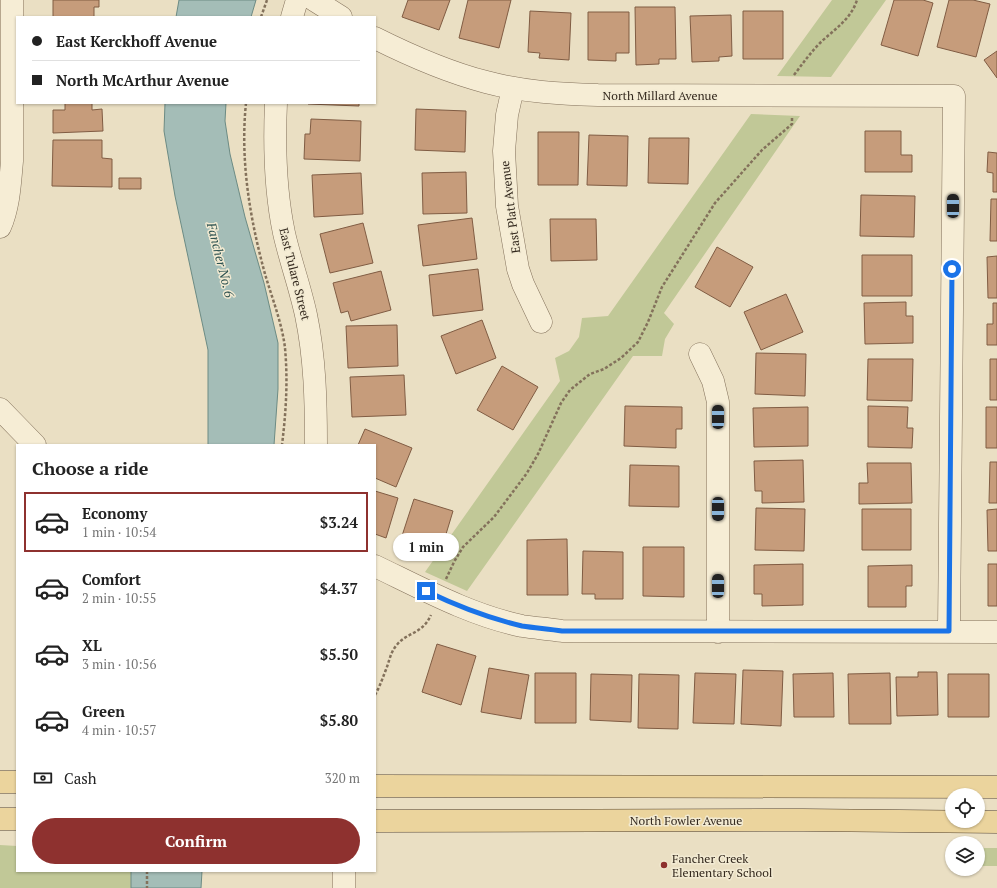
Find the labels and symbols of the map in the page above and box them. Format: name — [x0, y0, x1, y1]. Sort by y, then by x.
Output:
street label: North Millard Avenue — [603, 88, 718, 103]
street label: East Platt Avenue — [497, 160, 523, 254]
car — [947, 194, 959, 218]
water label: Fancher No. 6 — [203, 220, 239, 300]
street label: East Tulare Street — [276, 226, 314, 322]
route start — [943, 260, 961, 278]
car — [712, 405, 724, 429]
car — [712, 497, 724, 521]
callout: 1 min — [393, 533, 459, 561]
car — [712, 574, 724, 598]
route end — [417, 582, 435, 600]
street label: North Fowler Avenue — [630, 813, 742, 828]
place label: Fancher Creek Elementary School — [672, 851, 773, 880]
marker: Fancher Creek Elementary School — [659, 860, 669, 870]

